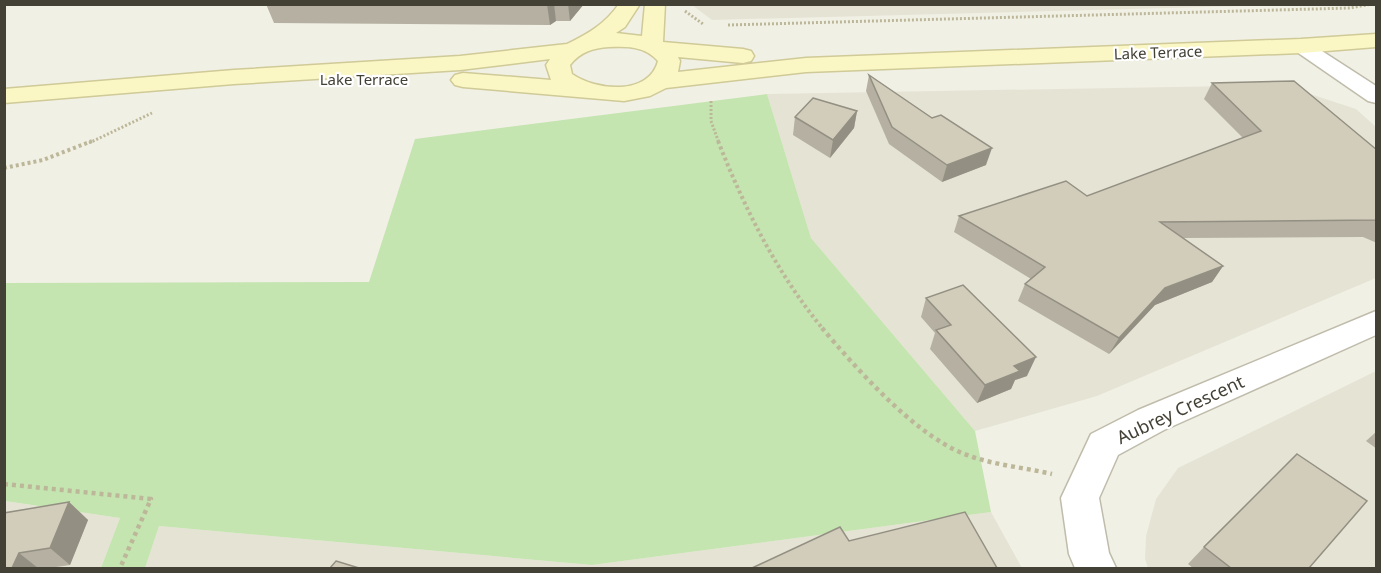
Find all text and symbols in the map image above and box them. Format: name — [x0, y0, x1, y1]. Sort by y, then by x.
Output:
street label: Lake Terrace — [1113, 40, 1203, 64]
street label: Lake Terrace — [320, 69, 408, 89]
street label: Aubrey Crescent — [1112, 369, 1248, 449]

